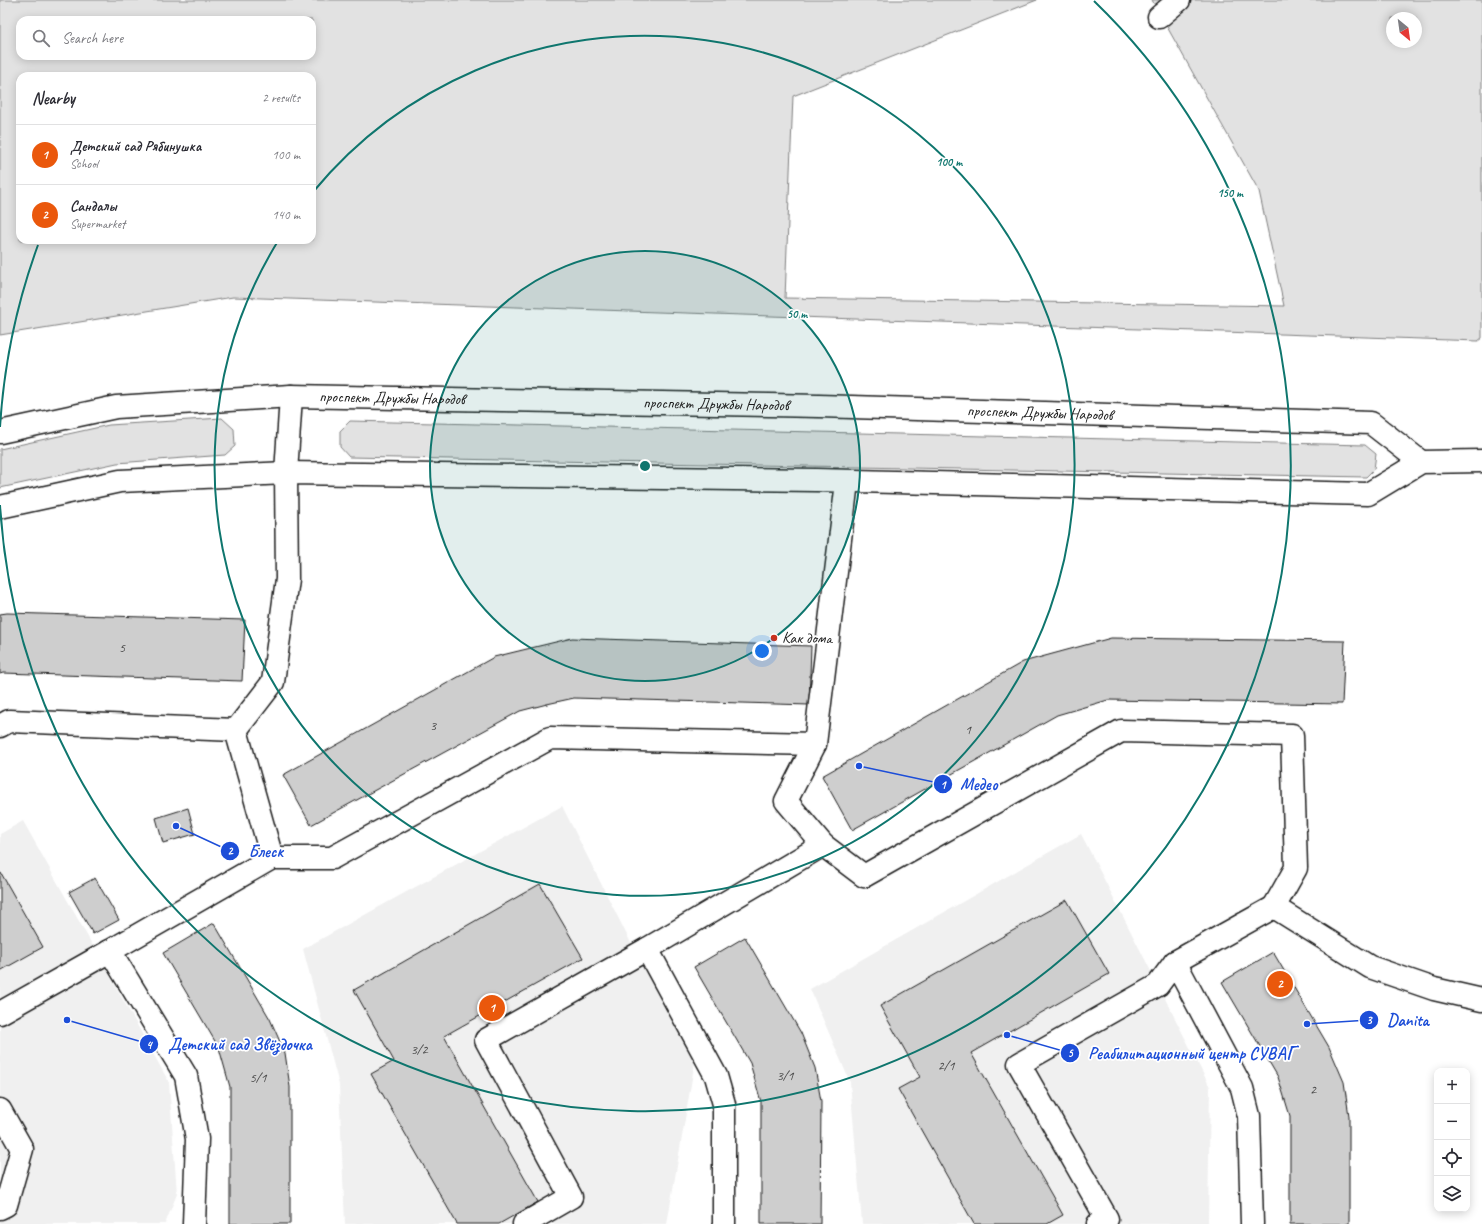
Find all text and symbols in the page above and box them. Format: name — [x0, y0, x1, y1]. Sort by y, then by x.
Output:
north arrow — [1386, 12, 1422, 48]
search box — [16, 16, 316, 60]
icon: search — [30, 27, 52, 49]
text: Search here — [62, 29, 123, 48]
text: Nearby — [32, 88, 75, 109]
text: 2 results — [262, 90, 300, 106]
text: Детский сад Рябинушка — [70, 137, 201, 156]
text: 1 — [42, 147, 48, 163]
text: 100 m — [272, 147, 300, 163]
text: 100 m — [936, 154, 963, 170]
text: School — [70, 156, 98, 172]
text: 150 m — [1217, 185, 1244, 201]
text: Сандалы — [70, 197, 117, 216]
text: 2 — [42, 207, 48, 223]
text: 140 m — [272, 207, 300, 223]
text: Supermarket — [70, 216, 125, 232]
text: 50 m — [787, 306, 808, 322]
street label: проспект Дружбы Народов — [319, 387, 468, 409]
street label: проспект Дружбы Народов — [643, 393, 792, 415]
street label: проспект Дружбы Народов — [967, 401, 1116, 425]
centre of rings — [638, 459, 652, 473]
place label: Как дома — [782, 628, 833, 648]
marker: Как дома — [769, 633, 779, 643]
house number: 5 — [119, 639, 126, 656]
your location — [752, 641, 772, 661]
house number: 3 — [430, 717, 438, 734]
house number: 1 — [965, 721, 972, 738]
callout: Медео — [933, 770, 1006, 799]
text: Медео — [960, 774, 999, 795]
text: 1 — [940, 777, 947, 793]
callout: Блеск — [220, 836, 291, 865]
text: Блеск — [249, 841, 284, 862]
text: 2 — [227, 843, 234, 859]
pin: 2 — [1267, 969, 1293, 999]
pin: 1 — [479, 993, 505, 1023]
callout: Danita — [1359, 1006, 1437, 1035]
text: Danita — [1387, 1010, 1431, 1031]
text: 3 — [1366, 1012, 1373, 1028]
callout: Детский сад Звёздочка — [139, 1030, 320, 1059]
text: Детский сад Звёздочка — [168, 1034, 314, 1056]
text: 4 — [146, 1037, 153, 1053]
callout: Реабилитационный центр СУВАГ — [1060, 1038, 1303, 1067]
house number: 3/2 — [410, 1041, 429, 1058]
text: Реабилитационный центр СУВАГ — [1088, 1043, 1300, 1064]
text: 5 — [1067, 1045, 1074, 1061]
house number: 2/1 — [937, 1057, 955, 1074]
house number: 3/1 — [776, 1067, 794, 1084]
map controls — [1434, 1068, 1470, 1212]
button: + — [1434, 1068, 1470, 1104]
house number: 5/1 — [249, 1069, 267, 1086]
house number: 2 — [1310, 1081, 1318, 1098]
button: − — [1434, 1104, 1470, 1140]
button: locate — [1434, 1140, 1470, 1176]
button: layers — [1434, 1176, 1470, 1212]

